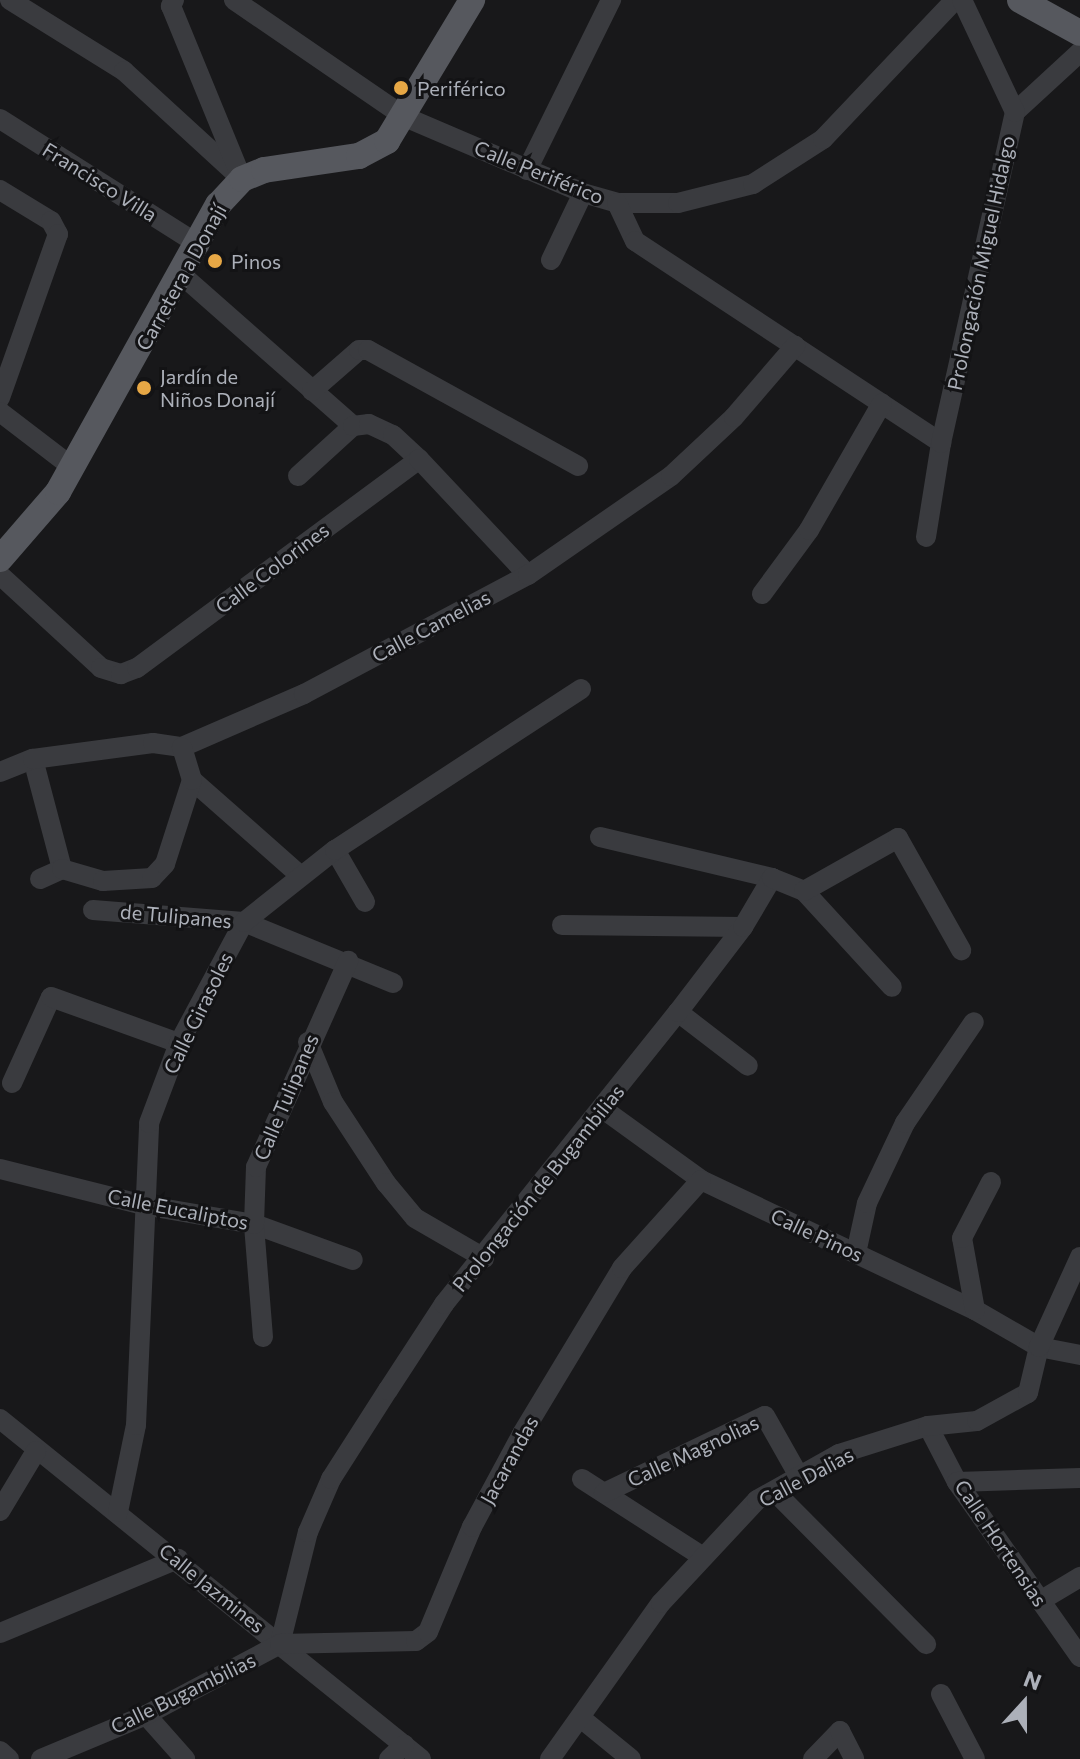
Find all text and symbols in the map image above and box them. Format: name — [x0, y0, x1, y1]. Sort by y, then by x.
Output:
place label: Periférico — [417, 76, 506, 100]
marker: Periférico — [392, 79, 410, 97]
street label: Prolongación Miguel Hidalgo — [942, 134, 1020, 392]
street label: Calle Periférico — [471, 135, 607, 209]
street label: Francisco Villa — [38, 137, 162, 227]
street label: Carretera a Donají — [131, 199, 231, 355]
place label: Pinos — [231, 249, 281, 273]
marker: Pinos — [206, 252, 224, 270]
place label: Jardín de Niños Donají — [160, 364, 275, 411]
marker: Jardín de Niños Donají — [135, 379, 153, 397]
street label: Calle Colorines — [211, 518, 333, 618]
street label: Calle Camelias — [368, 585, 494, 667]
street label: de Tulipanes — [119, 899, 233, 933]
street label: Calle Girasoles — [158, 948, 238, 1078]
street label: Calle Tulipanes — [249, 1030, 323, 1164]
street label: Prolongación de Bugambilias — [447, 1080, 629, 1296]
street label: Calle Eucaliptos — [106, 1184, 250, 1234]
street label: Calle Pinos — [767, 1203, 867, 1267]
street label: Calle Magnolias — [624, 1410, 762, 1492]
street label: Jacarandas — [475, 1412, 543, 1508]
street label: Calle Dalias — [755, 1442, 857, 1512]
street label: Calle Hortensias — [950, 1475, 1052, 1611]
street label: Calle Jazmines — [154, 1538, 270, 1638]
street label: Calle Bugambilias — [107, 1648, 259, 1738]
north arrow — [984, 1663, 1064, 1743]
text: N — [1020, 1665, 1045, 1696]

